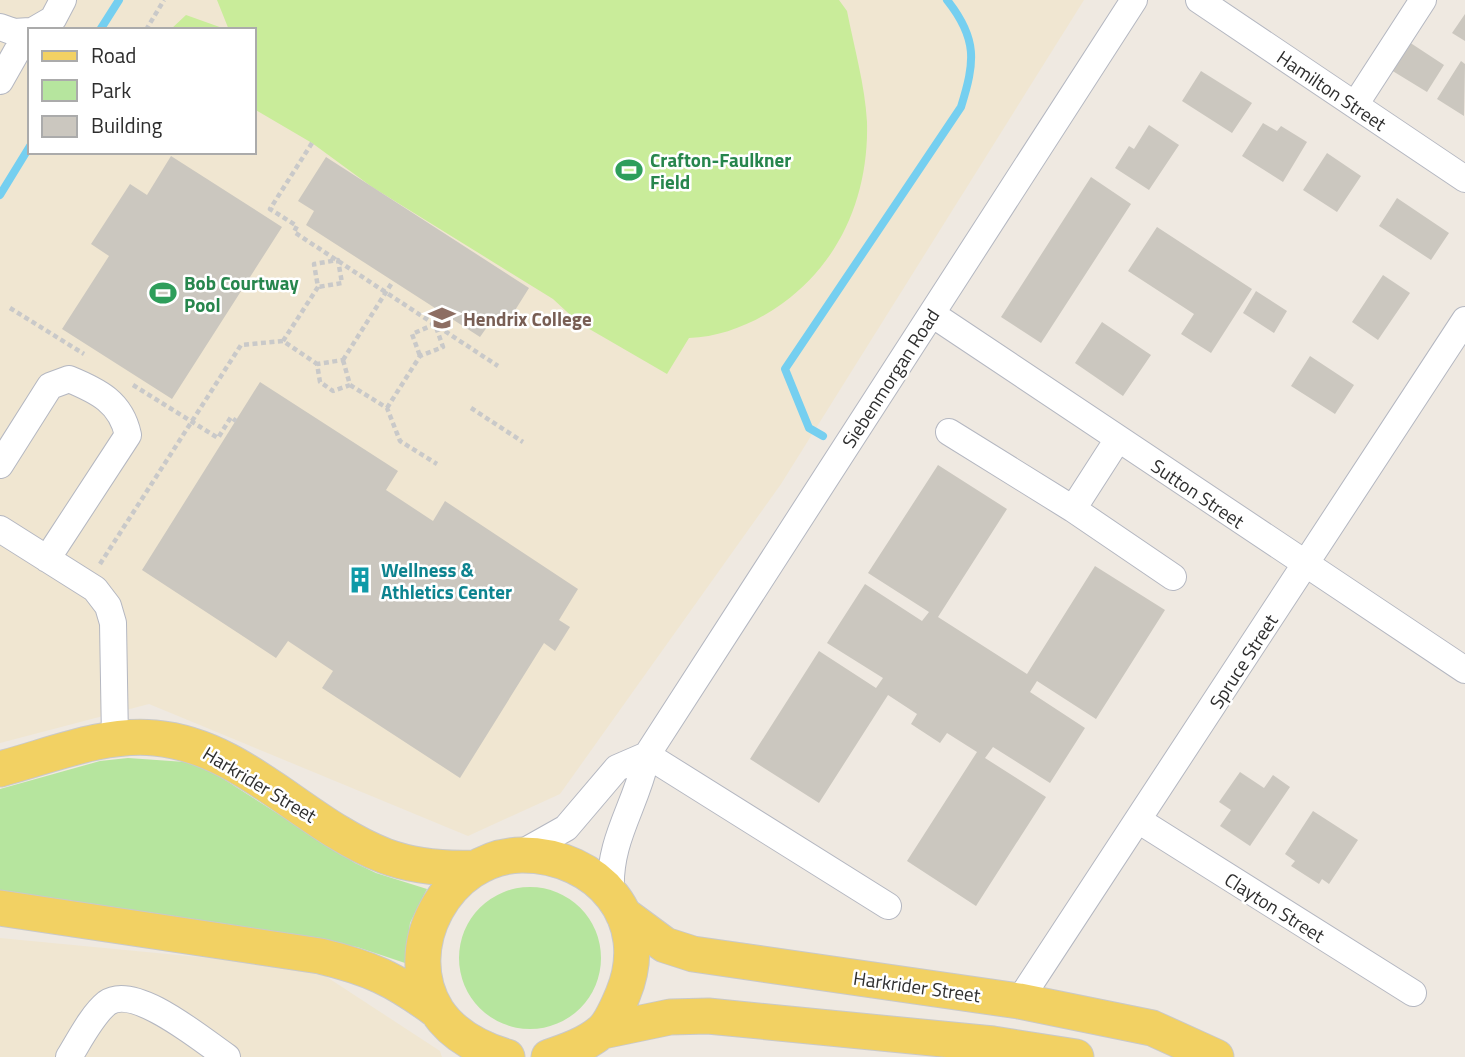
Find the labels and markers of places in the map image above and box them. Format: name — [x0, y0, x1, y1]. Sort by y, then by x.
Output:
place label: Crafton-Faulkner Field — [650, 145, 791, 196]
sports icon: Crafton-Faulkner Field — [614, 155, 644, 185]
place label: Bob Courtway Pool — [184, 268, 299, 319]
sports icon: Bob Courtway Pool — [148, 278, 178, 308]
school or university icon: Hendrix College — [427, 303, 457, 333]
place label: Hendrix College — [463, 304, 592, 333]
place label: Wellness & Athletics Center — [381, 555, 512, 606]
building icon: Wellness & Athletics Center — [345, 565, 375, 595]

